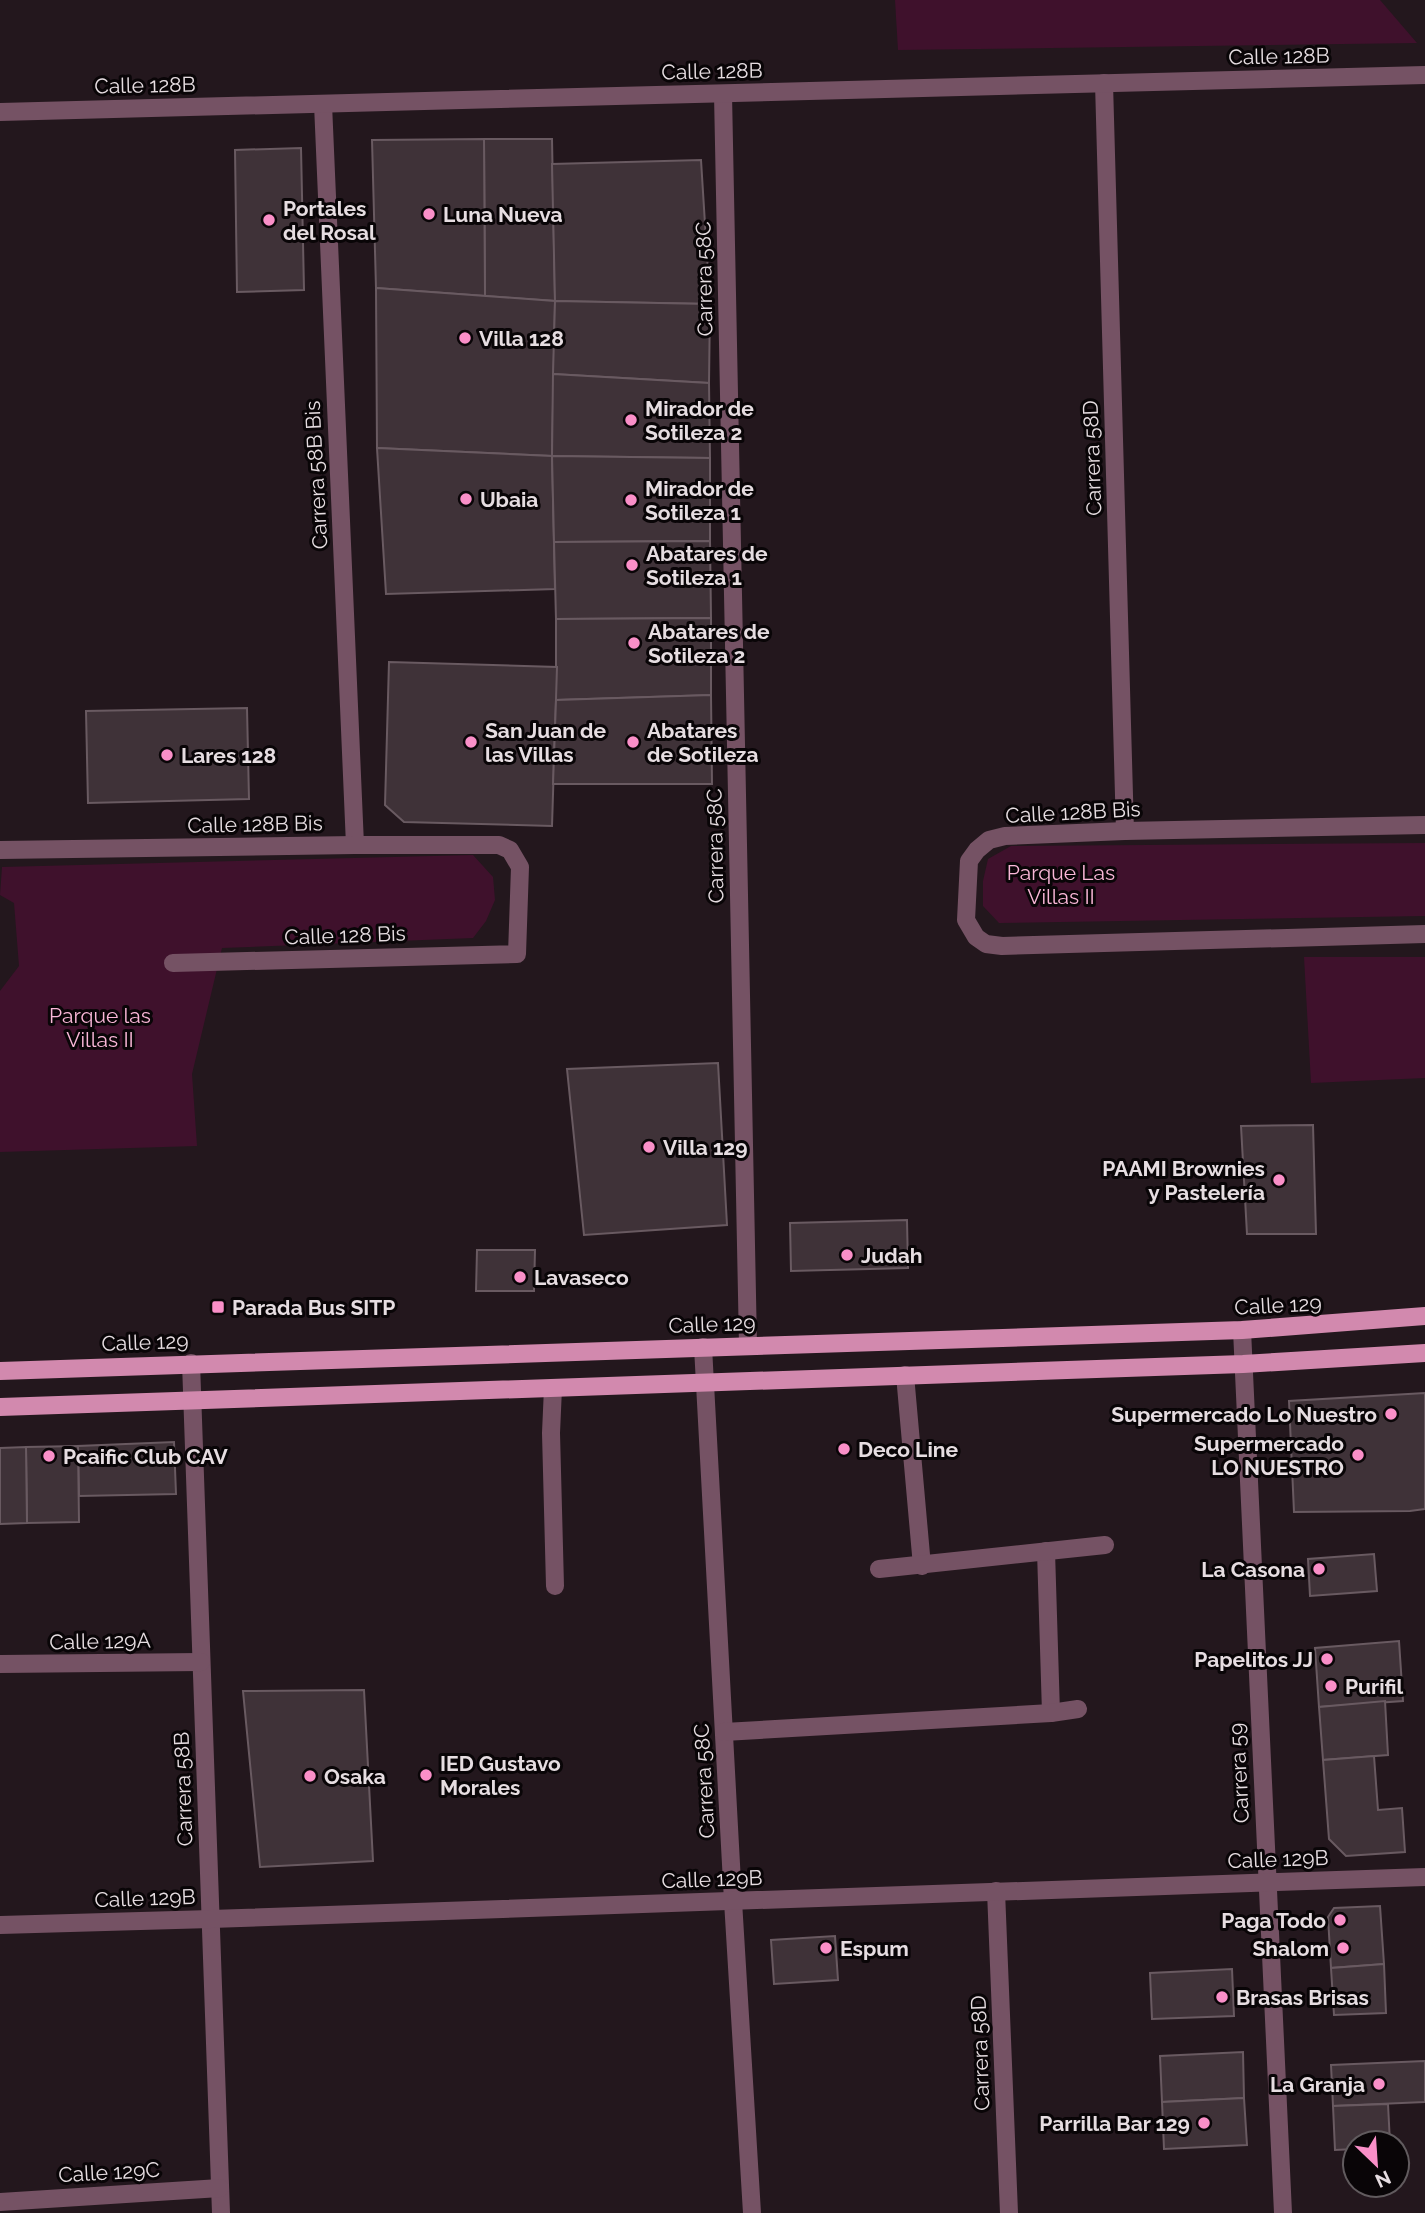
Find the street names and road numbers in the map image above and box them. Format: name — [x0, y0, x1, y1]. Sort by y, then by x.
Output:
street label: Calle 128B — [1228, 43, 1330, 69]
street label: Calle 128B — [661, 58, 763, 84]
street label: Calle 128B — [94, 72, 196, 98]
street label: Carrera 58C — [690, 221, 718, 337]
street label: Carrera 58B Bis — [300, 400, 332, 550]
street label: Carrera 58D — [1077, 400, 1107, 516]
street label: Carrera 58C — [701, 788, 729, 904]
street label: Calle 128B Bis — [1005, 796, 1141, 828]
street label: Calle 128B Bis — [187, 810, 323, 838]
street label: Calle 128 Bis — [284, 920, 406, 950]
street label: Calle 129 — [1234, 1290, 1322, 1320]
street label: Calle 129 — [668, 1310, 756, 1338]
street label: Calle 129 — [101, 1328, 189, 1356]
street label: Calle 129A — [49, 1628, 151, 1654]
street label: Carrera 59 — [1224, 1722, 1254, 1824]
street label: Carrera 58C — [689, 1723, 719, 1839]
street label: Carrera 58B — [169, 1731, 197, 1847]
street label: Calle 129B — [1227, 1845, 1329, 1873]
street label: Calle 129B — [661, 1865, 763, 1893]
street label: Calle 129B — [94, 1884, 196, 1912]
street label: Carrera 58D — [965, 1995, 995, 2111]
street label: Calle 129C — [58, 2157, 160, 2187]

